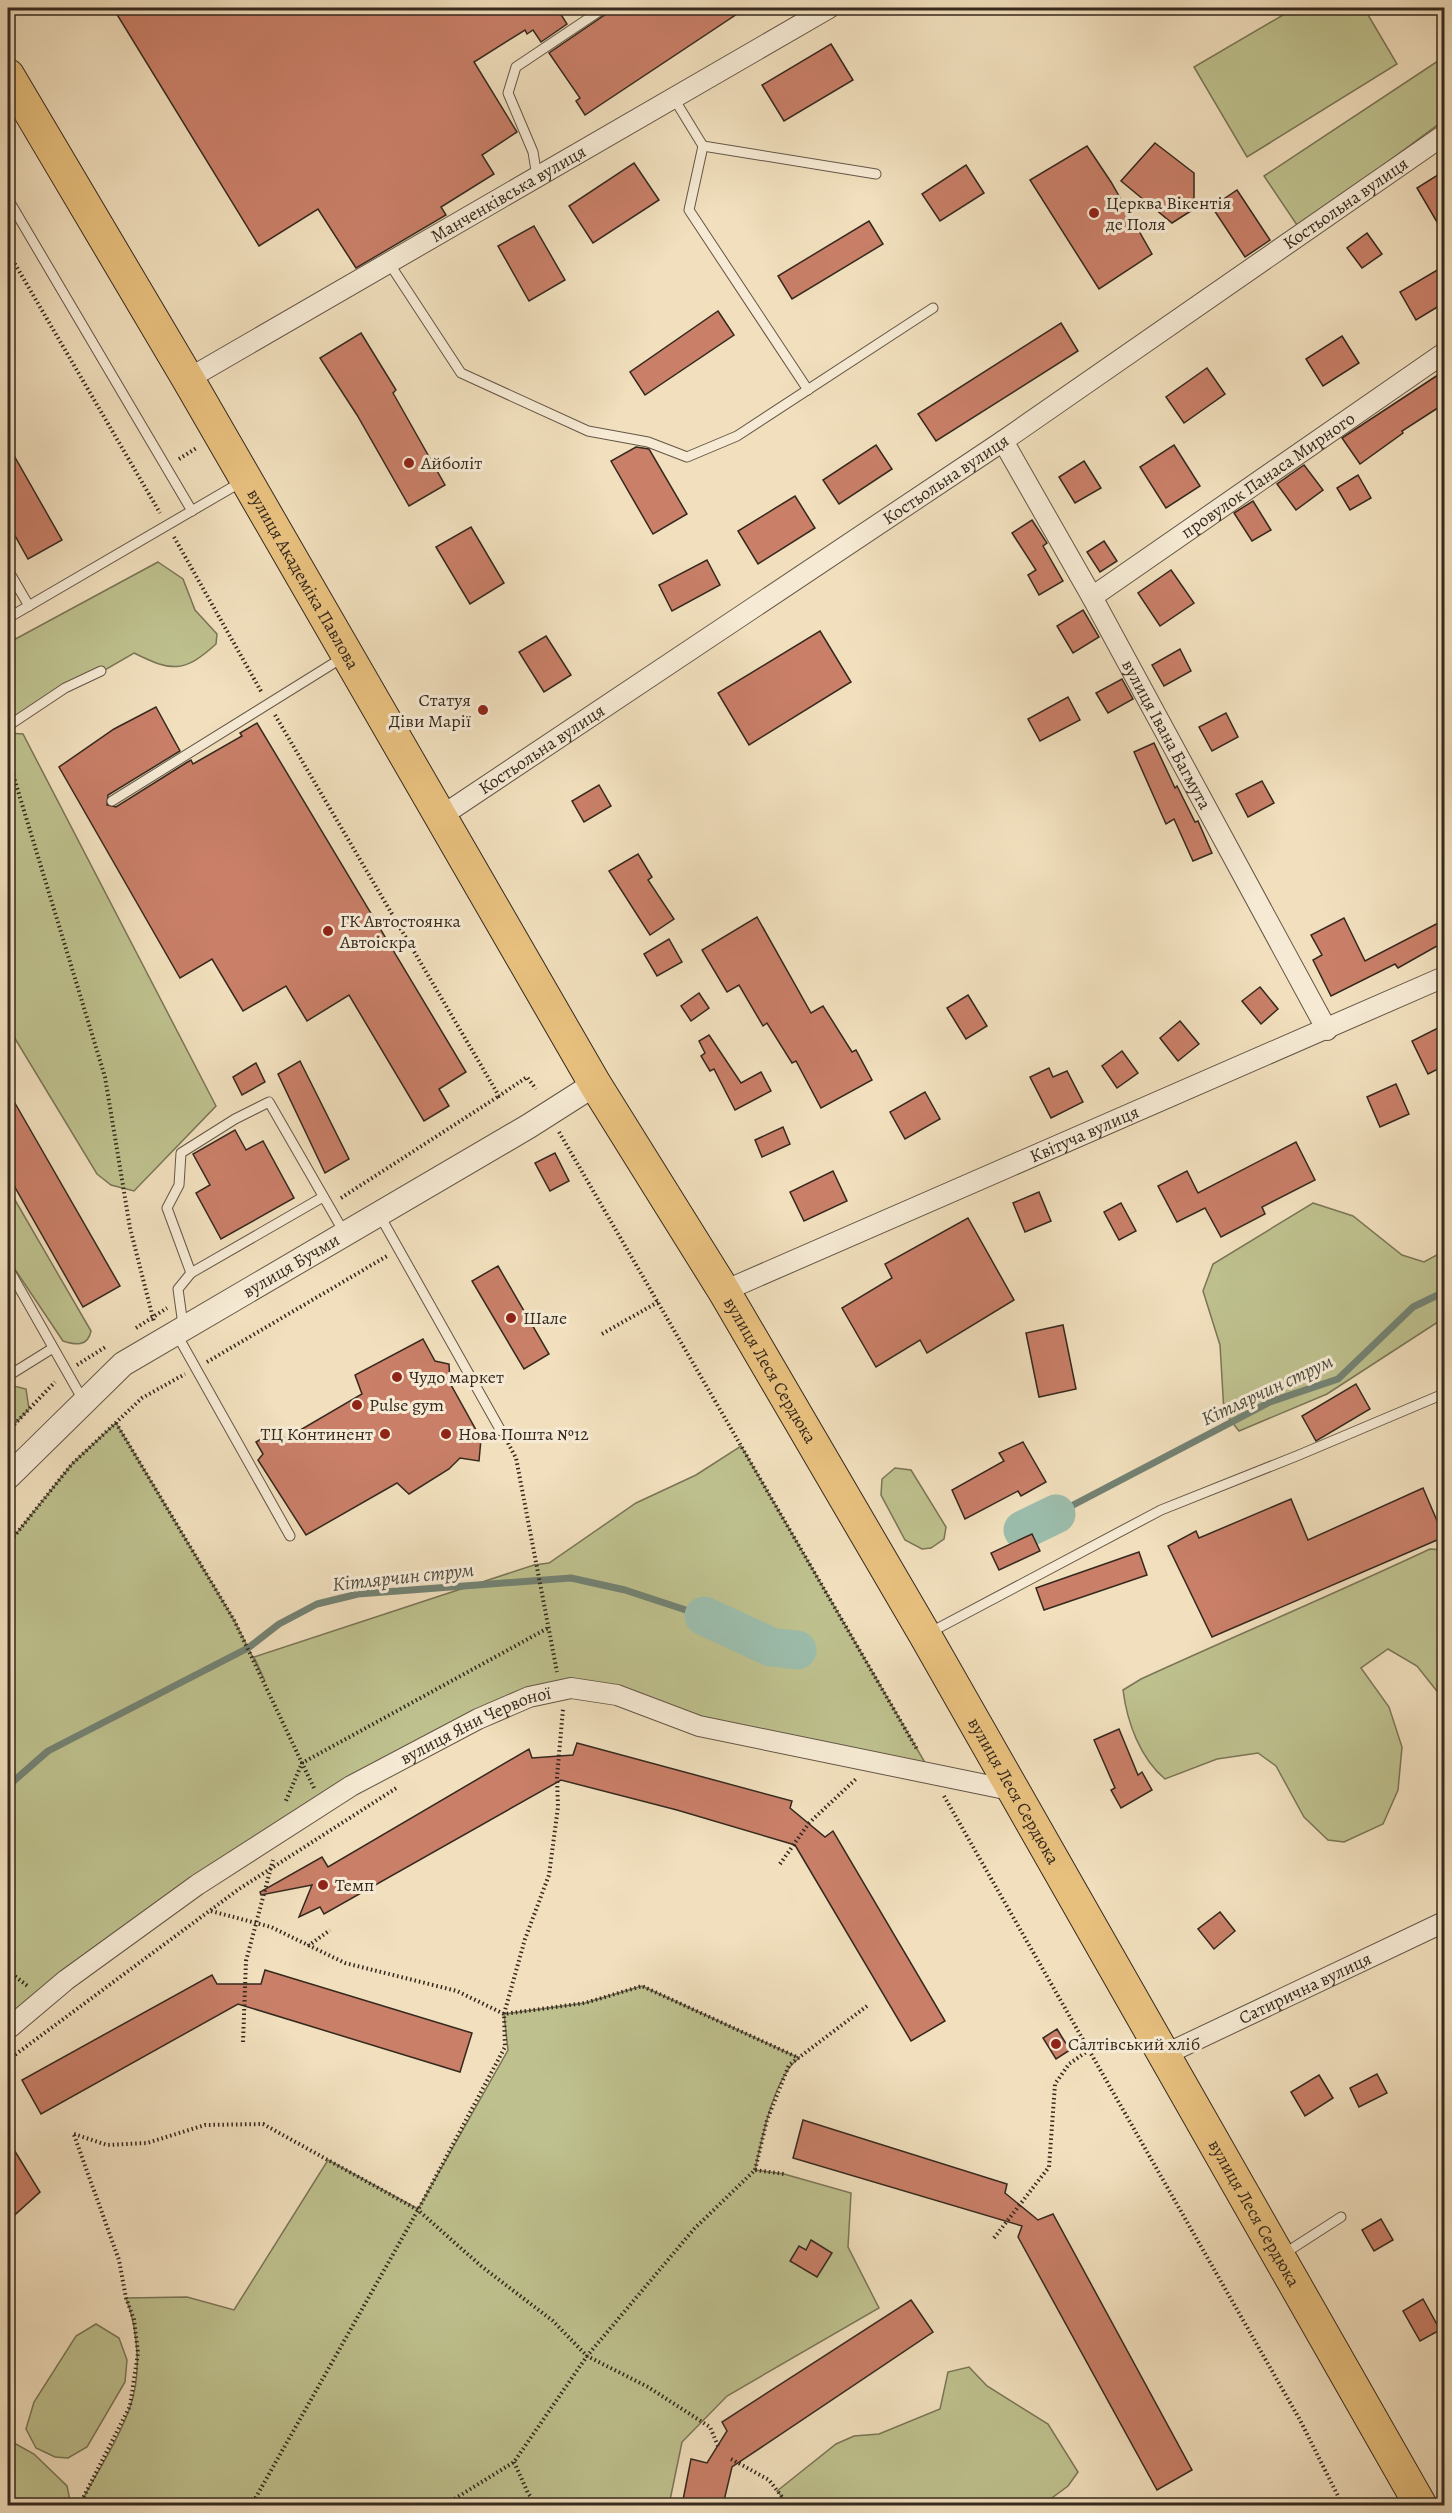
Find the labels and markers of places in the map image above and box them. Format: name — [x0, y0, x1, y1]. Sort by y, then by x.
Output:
place label: Церква Вікентія де Поля — [1105, 191, 1231, 236]
marker: Церква Вікентія де Поля — [1087, 206, 1101, 220]
place label: Айболіт — [420, 451, 482, 475]
marker: Айболіт — [402, 456, 416, 470]
place label: Статуя Діви Марії — [389, 688, 471, 733]
marker: Статуя Діви Марії — [476, 703, 490, 717]
place label: ГК Автостоянка Автоіскра — [339, 909, 461, 954]
marker: ГК Автостоянка Автоіскра — [321, 924, 335, 938]
place label: Шале — [523, 1306, 567, 1330]
marker: Шале — [504, 1311, 518, 1325]
place label: Чудо маркет — [409, 1365, 504, 1389]
marker: Чудо маркет — [390, 1370, 404, 1384]
place label: Pulse gym — [369, 1393, 444, 1417]
marker: Pulse gym — [350, 1398, 364, 1412]
place label: ТЦ Континент — [261, 1422, 373, 1446]
place label: Нова Пошта №12 — [458, 1422, 589, 1446]
marker: ТЦ Континент — [378, 1427, 392, 1441]
marker: Нова Пошта №12 — [439, 1427, 453, 1441]
place label: Темп — [335, 1873, 374, 1897]
marker: Темп — [316, 1878, 330, 1892]
place label: Салтівський хліб — [1068, 2032, 1200, 2056]
marker: Салтівський хліб — [1049, 2037, 1063, 2051]

